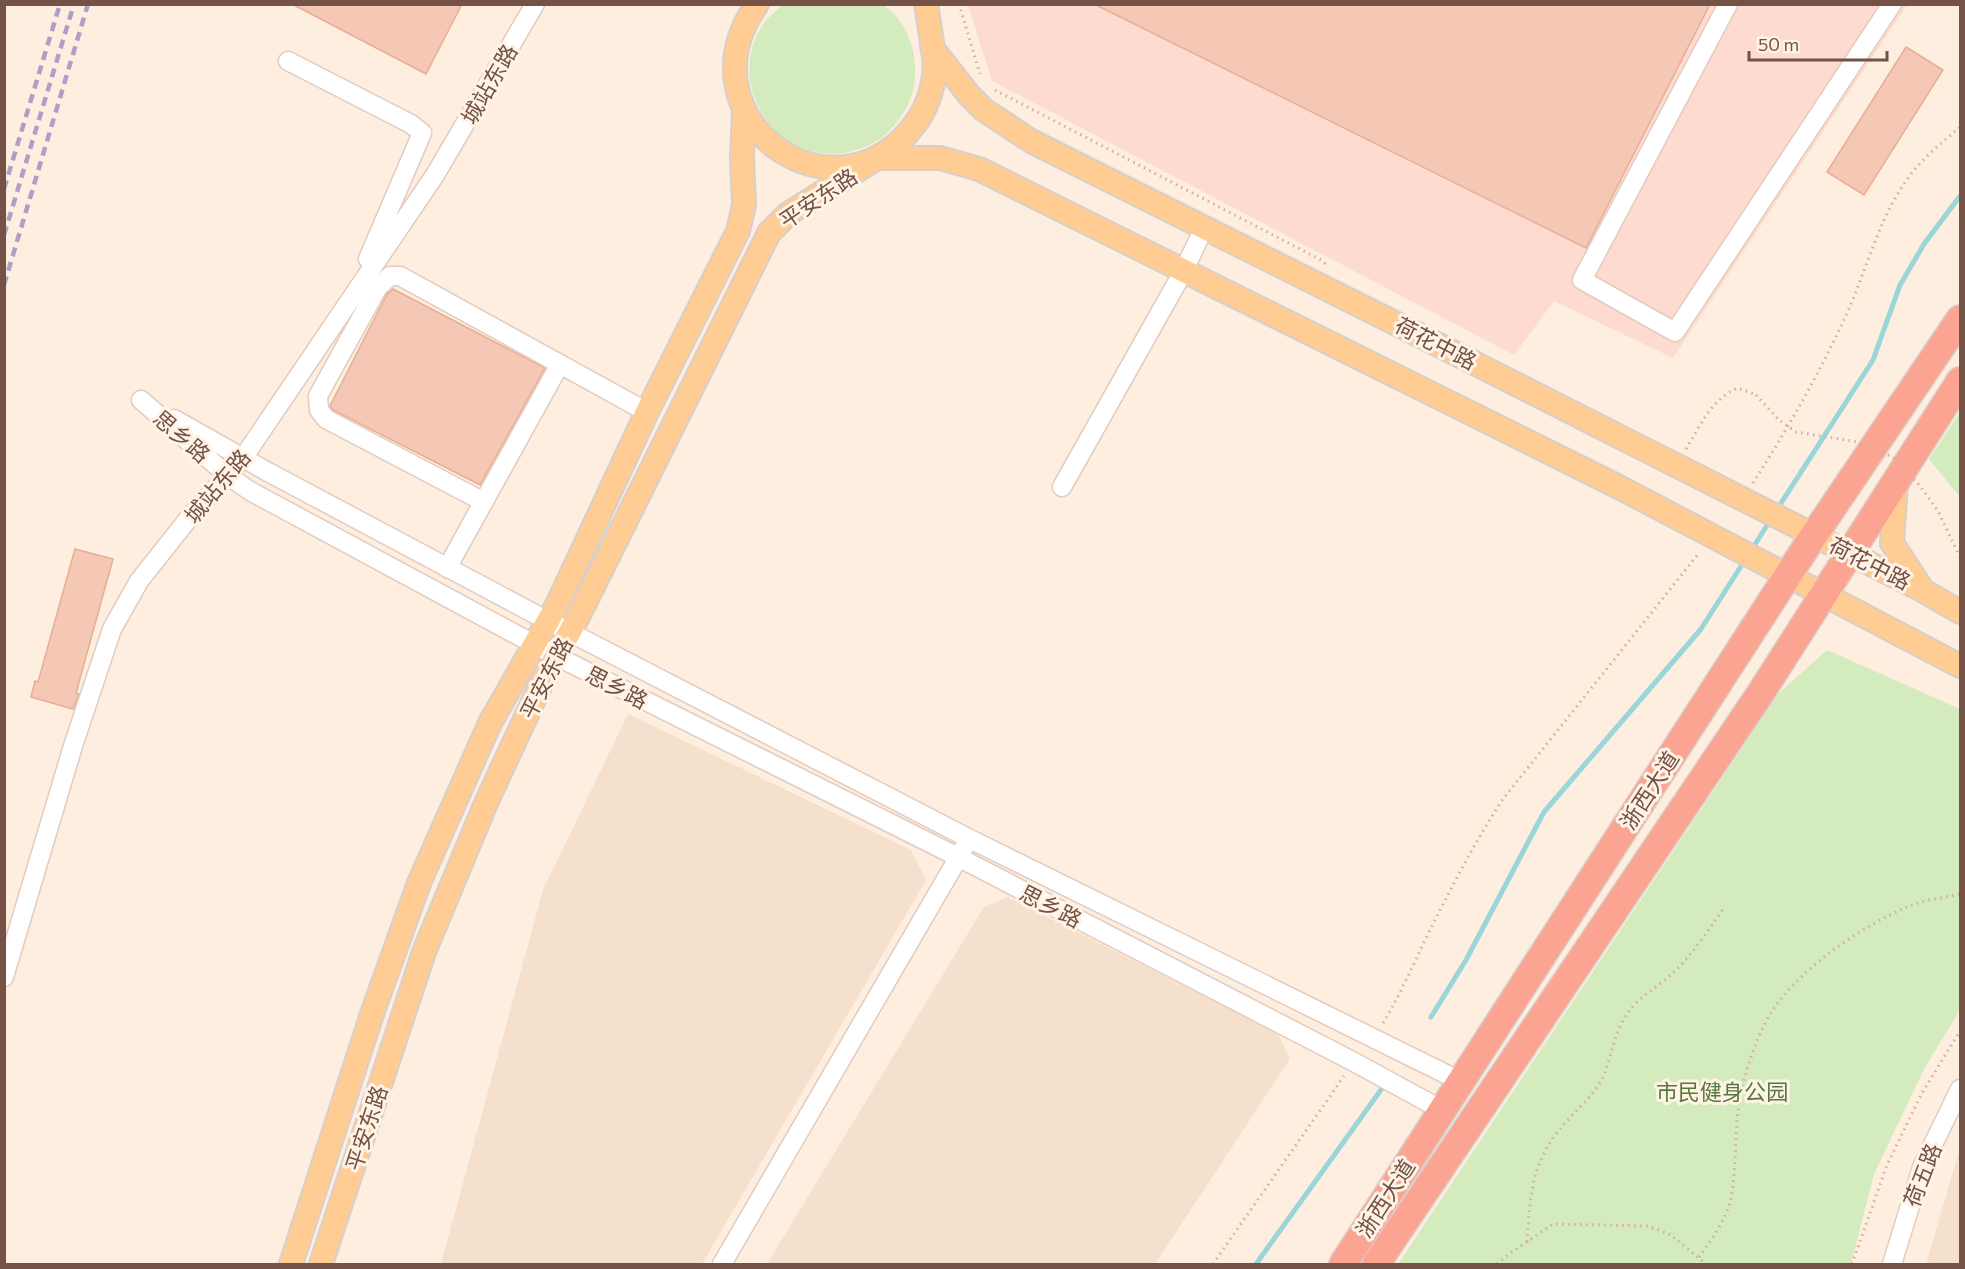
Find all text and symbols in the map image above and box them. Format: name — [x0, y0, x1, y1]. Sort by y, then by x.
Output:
scale bar — [1749, 24, 1887, 62]
text: 50 m — [1758, 33, 1799, 55]
street label: 城站东路 — [455, 39, 523, 129]
street label: 平安东路 — [774, 162, 862, 234]
street label: 荷花中路 — [1391, 311, 1481, 375]
street label: 思乡路 — [148, 404, 216, 468]
street label: 城站东路 — [178, 444, 256, 528]
street label: 荷花中路 — [1825, 531, 1915, 595]
street label: 平安东路 — [514, 633, 578, 723]
street label: 思乡路 — [581, 660, 653, 714]
street label: 浙西大道 — [1614, 746, 1684, 834]
street label: 思乡路 — [1015, 879, 1087, 933]
park label: 市民健身公园 — [1656, 1078, 1788, 1105]
street label: 平安东路 — [340, 1082, 392, 1174]
street label: 荷五路 — [1898, 1139, 1946, 1211]
street label: 浙西大道 — [1350, 1154, 1420, 1242]

